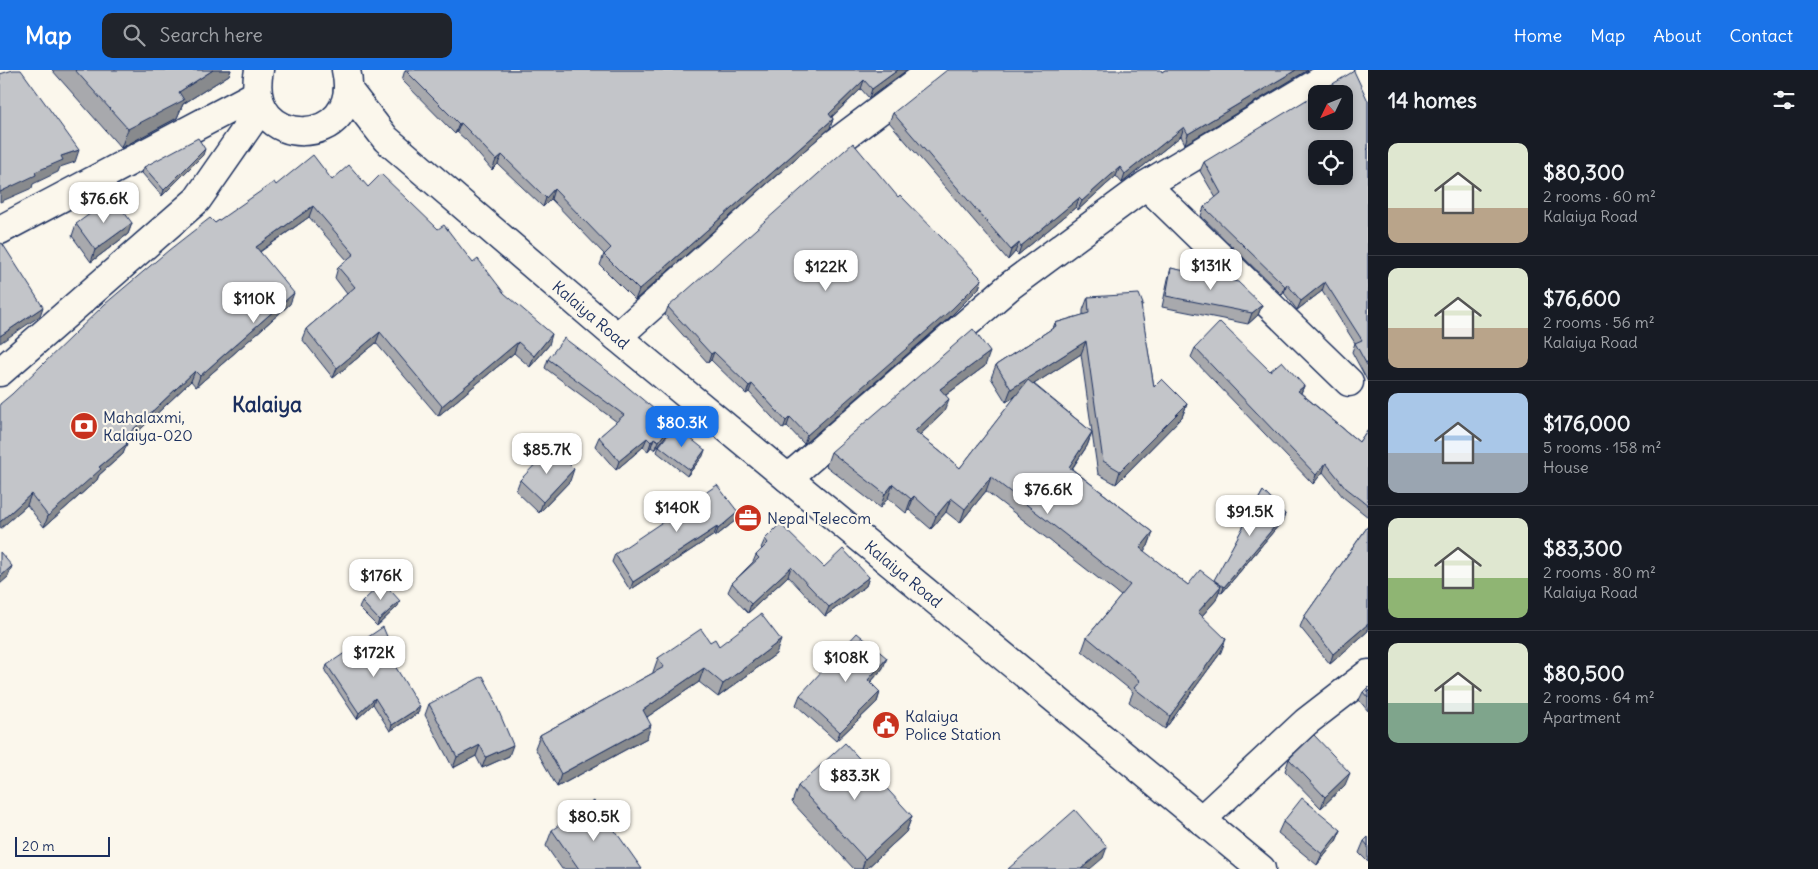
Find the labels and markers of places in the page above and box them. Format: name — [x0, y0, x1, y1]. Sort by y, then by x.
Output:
pin: $76.6K — [63, 182, 145, 224]
pin: $131K — [1176, 248, 1246, 291]
pin: $122K — [791, 250, 861, 292]
pin: $110K — [219, 282, 289, 324]
pin: $80.3K — [641, 406, 723, 448]
place label: Mahalaxmi, Kalaiya-020 — [103, 407, 193, 445]
bank icon: Mahalaxmi, Kalaiya-020 — [69, 411, 99, 441]
pin: $85.7K — [506, 432, 588, 475]
pin: $76.6K — [1007, 472, 1089, 515]
pin: $140K — [642, 490, 712, 533]
pin: $91.5K — [1209, 494, 1291, 537]
office icon: Nepal Telecom — [733, 503, 763, 533]
place label: Nepal Telecom — [767, 508, 871, 528]
pin: $176K — [346, 558, 416, 601]
pin: $172K — [339, 636, 409, 678]
pin: $108K — [811, 640, 881, 683]
place label: Kalaiya Police Station — [905, 706, 1001, 744]
public building icon: Kalaiya Police Station — [871, 710, 901, 740]
pin: $83.3K — [814, 758, 896, 801]
pin: $80.5K — [553, 800, 635, 842]

